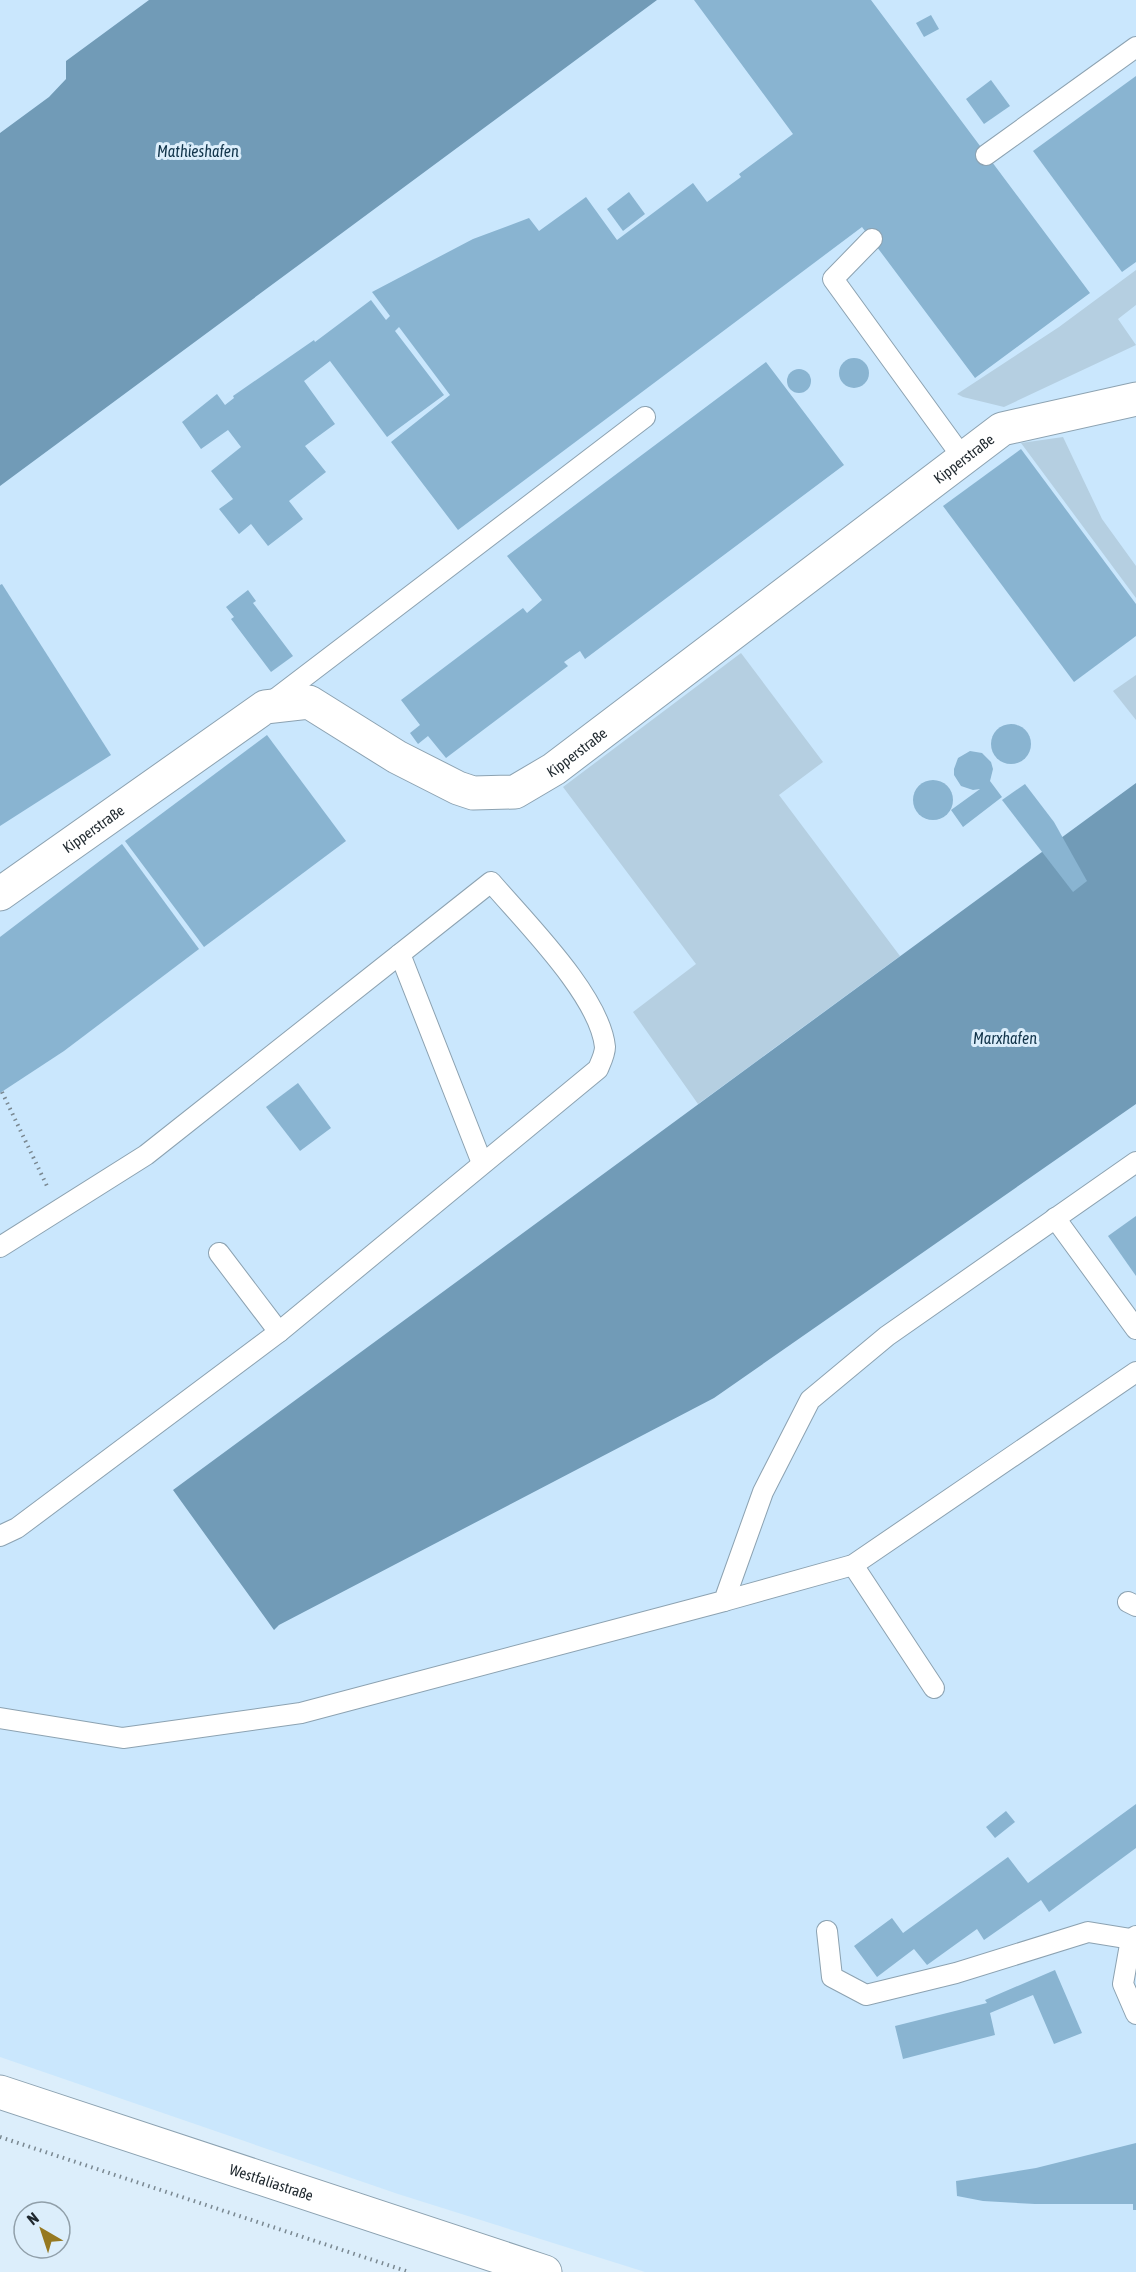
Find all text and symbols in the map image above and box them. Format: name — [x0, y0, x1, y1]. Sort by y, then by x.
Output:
water label: Mathieshafen — [157, 142, 239, 160]
street label: Kipperstraße — [930, 430, 997, 486]
street label: Kipperstraße — [543, 724, 610, 780]
street label: Kipperstraße — [59, 801, 127, 856]
water label: Marxhafen — [973, 1029, 1037, 1047]
street label: Westfaliastraße — [228, 2160, 316, 2203]
north arrow — [12, 2200, 72, 2260]
text: N — [23, 2208, 42, 2228]

